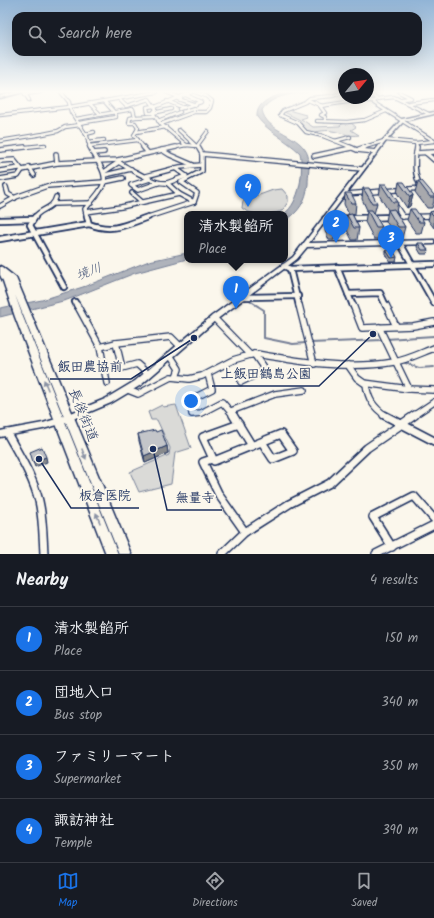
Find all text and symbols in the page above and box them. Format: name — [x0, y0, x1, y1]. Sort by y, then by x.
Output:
search box — [12, 12, 422, 56]
text: Search here — [58, 22, 132, 46]
icon: search — [26, 23, 48, 45]
north arrow — [338, 68, 374, 104]
pin: 4 — [235, 174, 261, 207]
pin: 2 — [323, 210, 349, 243]
popup — [184, 211, 288, 263]
text: 清水製餡所 — [198, 215, 274, 239]
pin: 3 — [378, 225, 404, 258]
text: Place — [198, 239, 226, 260]
water label: 境川 — [73, 258, 105, 286]
pin: 1 — [223, 276, 249, 309]
callout: 飯田農協前 — [50, 354, 131, 379]
text: 飯田農協前 — [57, 357, 123, 378]
callout: 上飯田鶴島公園 — [212, 361, 319, 386]
text: 上飯田鶴島公園 — [220, 364, 312, 385]
one-way arrow — [43, 378, 49, 390]
street label: 長後街道 — [62, 385, 104, 445]
your location — [181, 391, 201, 411]
one-way arrow — [81, 448, 87, 460]
callout: 板倉医院 — [71, 483, 139, 508]
callout: 無量寺 — [167, 485, 222, 510]
text: 板倉医院 — [79, 486, 131, 507]
text: 無量寺 — [175, 488, 215, 509]
one-way arrow — [95, 511, 101, 523]
text: Nearby — [16, 567, 68, 594]
text: 4 results — [370, 570, 418, 591]
text: 清水製餡所 — [54, 617, 129, 641]
text: 1 — [27, 628, 31, 649]
text: 150 m — [385, 628, 418, 649]
text: Place — [54, 641, 82, 662]
text: 団地入口 — [54, 681, 114, 705]
text: 2 — [25, 692, 33, 713]
text: 340 m — [381, 692, 418, 713]
text: Bus stop — [54, 705, 102, 726]
text: ファミリーマート — [54, 745, 175, 769]
text: 3 — [25, 756, 33, 777]
text: 350 m — [382, 756, 418, 777]
text: Supermarket — [54, 769, 121, 790]
text: 諏訪神社 — [54, 809, 114, 833]
text: 4 — [25, 820, 33, 841]
text: 390 m — [382, 820, 418, 841]
text: Temple — [54, 833, 92, 854]
tab: Map — [57, 870, 79, 912]
tab: Directions — [192, 870, 238, 912]
tab: Saved — [351, 870, 377, 912]

